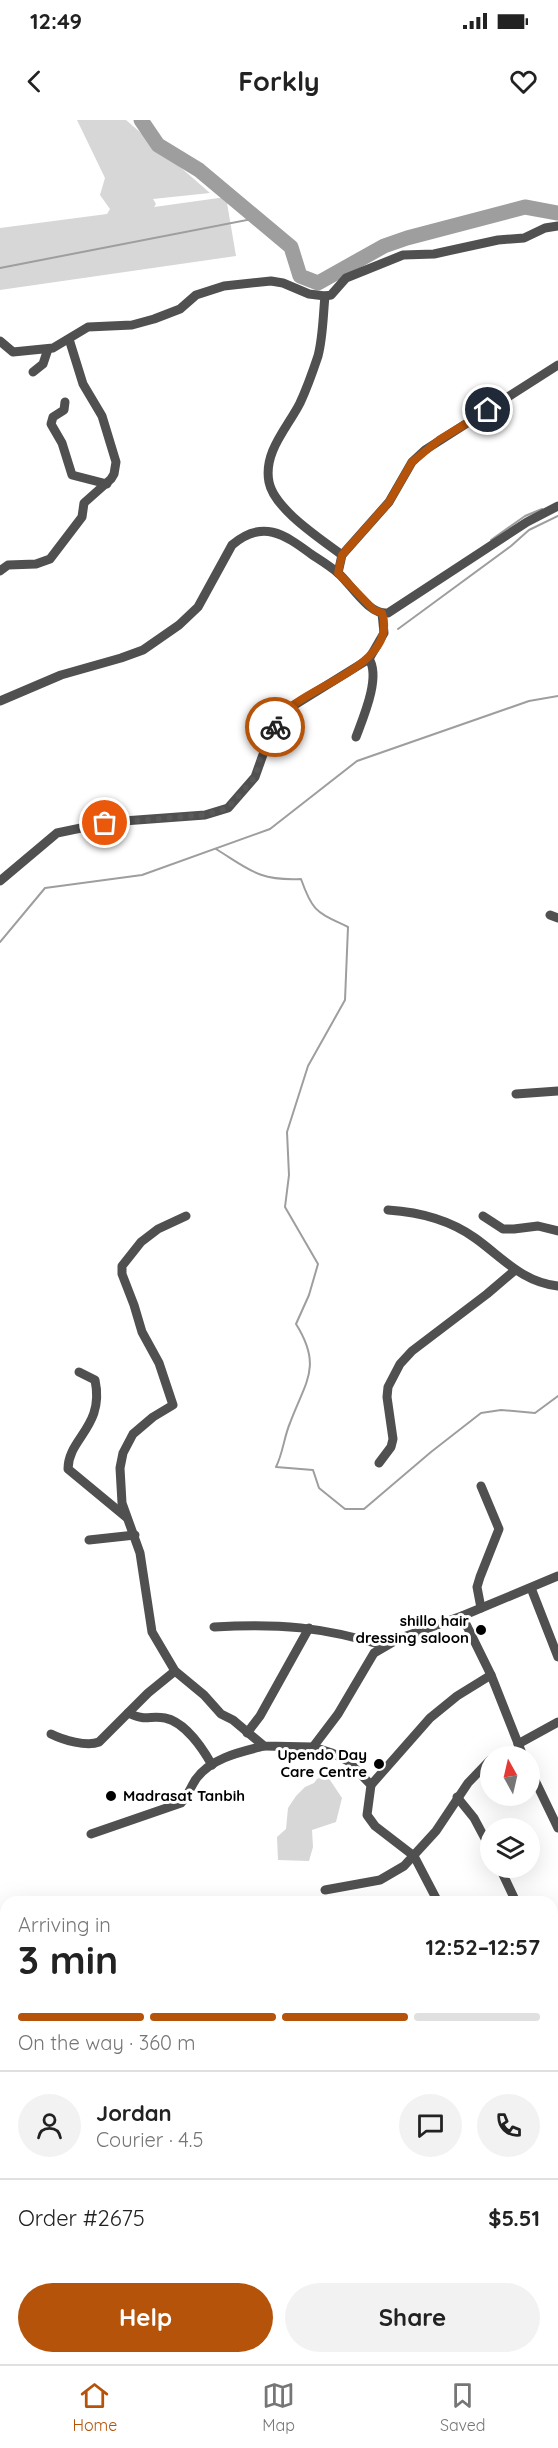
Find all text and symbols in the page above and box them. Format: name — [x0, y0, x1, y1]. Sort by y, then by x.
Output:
text: 12:49 — [30, 7, 82, 35]
text: Forkly — [238, 64, 320, 98]
icon: back — [18, 65, 51, 98]
icon: heart — [507, 65, 540, 98]
pin — [462, 384, 513, 435]
icon: home — [471, 393, 504, 426]
courier — [245, 697, 305, 757]
icon: bike — [259, 711, 292, 744]
pin — [79, 797, 130, 848]
icon: bag — [88, 806, 121, 839]
place label: shillo hair dressing saloon — [356, 1611, 469, 1647]
marker: shillo hair dressing saloon — [474, 1623, 488, 1637]
place label: Upendo Day Care Centre — [277, 1745, 367, 1781]
north arrow — [480, 1746, 540, 1806]
map controls — [480, 1746, 540, 1878]
marker: Upendo Day Care Centre — [372, 1757, 386, 1771]
place label: Madrasat Tanbih — [123, 1786, 245, 1805]
marker: Madrasat Tanbih — [104, 1789, 118, 1803]
button: layers — [480, 1818, 540, 1878]
text: Arriving in — [18, 1912, 111, 1937]
text: 12:52–12:57 — [425, 1933, 540, 1961]
text: 3 min — [18, 1935, 118, 1984]
text: On the way · 360 m — [18, 2030, 196, 2055]
button: person — [18, 2094, 81, 2157]
button: chat — [399, 2094, 462, 2157]
button: phone — [477, 2094, 540, 2157]
text: Jordan — [96, 2099, 172, 2127]
text: Courier · 4.5 — [96, 2127, 203, 2152]
text: Order #2675 — [18, 2204, 145, 2232]
text: $5.51 — [488, 2204, 540, 2232]
button: Help — [18, 2283, 273, 2352]
button: Share — [285, 2283, 540, 2352]
tab: Home — [72, 2379, 117, 2435]
tab: Map — [262, 2379, 295, 2435]
tab: Saved — [440, 2379, 486, 2435]

